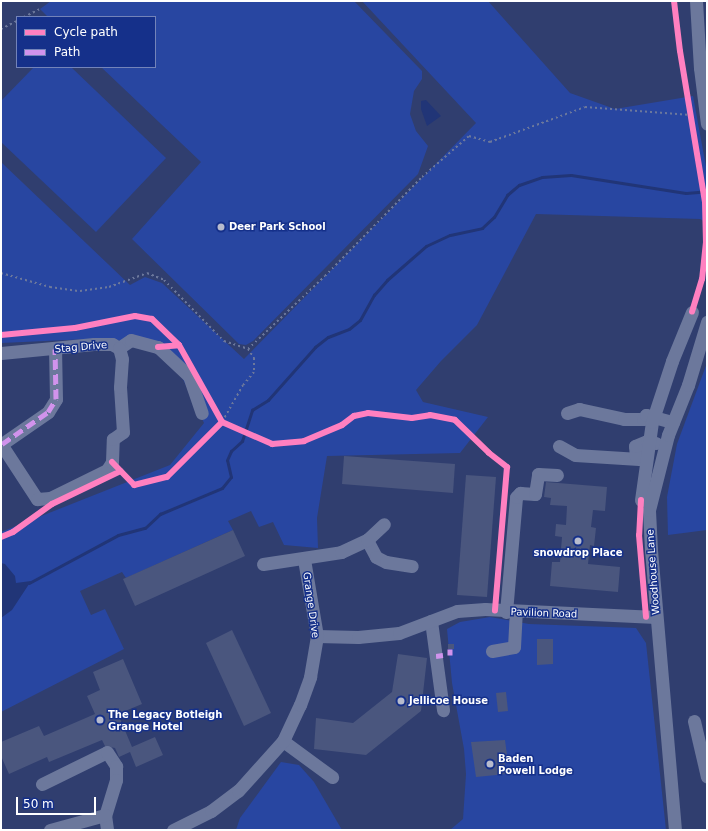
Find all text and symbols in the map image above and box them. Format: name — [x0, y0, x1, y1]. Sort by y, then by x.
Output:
legend — [16, 16, 156, 68]
text: Cycle path — [54, 25, 118, 39]
text: Path — [54, 45, 80, 59]
place label: Deer Park School — [229, 221, 326, 233]
marker: Deer Park School — [216, 222, 226, 232]
street label: Stag Drive — [54, 339, 108, 355]
street label: Woodhouse Lane — [644, 529, 662, 615]
marker: snowdrop Place — [573, 536, 583, 546]
place label: snowdrop Place — [534, 547, 622, 559]
street label: Grange Drive — [300, 571, 322, 639]
street label: Pavilion Road — [510, 606, 578, 620]
place label: Jellicoe House — [409, 695, 488, 707]
marker: Jellicoe House — [396, 696, 406, 706]
place label: The Legacy Botleigh Grange Hotel — [108, 708, 222, 732]
marker: The Legacy Botleigh Grange Hotel — [95, 715, 105, 725]
place label: Baden Powell Lodge — [498, 752, 573, 776]
marker: Baden Powell Lodge — [485, 759, 495, 769]
scale bar — [18, 789, 98, 815]
text: 50 m — [23, 797, 54, 811]

